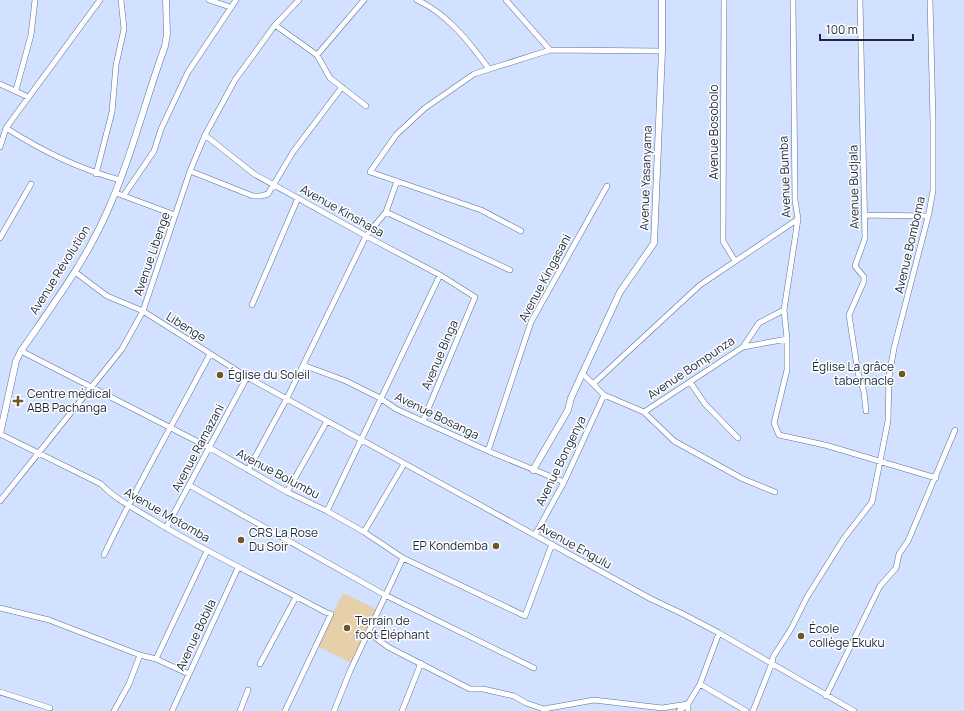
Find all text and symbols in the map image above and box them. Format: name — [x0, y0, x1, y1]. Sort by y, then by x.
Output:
scale bar — [820, 16, 913, 42]
text: 100 m — [826, 21, 858, 38]
street label: Avenue Bosobolo — [705, 84, 722, 180]
street label: Avenue Yasanyama — [635, 125, 656, 231]
street label: Avenue Bumba — [775, 136, 794, 218]
street label: Avenue Budjala — [844, 145, 863, 229]
street label: Avenue Kinshasa — [297, 180, 387, 241]
street label: Avenue Bomboma — [890, 195, 929, 295]
street label: Avenue Libenge — [129, 210, 174, 298]
street label: Avenue Révolution — [25, 222, 94, 318]
street label: Avenue Kingasani — [514, 231, 575, 325]
street label: Libenge — [163, 308, 209, 345]
street label: Avenue Binga — [417, 317, 462, 392]
street label: Avenue Bompunza — [644, 332, 738, 403]
place label: Église La grâce tabernacle — [812, 358, 894, 389]
place label: Église du Soleil — [228, 366, 310, 383]
marker: Église La grâce tabernacle — [897, 369, 907, 379]
marker: Église du Soleil — [215, 370, 225, 380]
place label: Centre médical ABB Pachanga — [27, 385, 111, 416]
street label: Avenue Bosanga — [392, 388, 482, 443]
marker: Centre médical ABB Pachanga — [12, 395, 24, 407]
street label: Avenue Ramazani — [167, 401, 228, 495]
street label: Avenue Bongenya — [531, 413, 590, 509]
street label: Avenue Bolumbu — [234, 444, 323, 503]
street label: Avenue Motomba — [121, 483, 213, 546]
street label: Avenue Engulu — [535, 518, 615, 573]
place label: CRS La Rose Du Soir — [249, 524, 318, 555]
marker: CRS La Rose Du Soir — [236, 535, 246, 545]
place label: EP Kondemba — [413, 537, 488, 554]
marker: EP Kondemba — [491, 541, 501, 551]
street label: Avenue Bobila — [172, 596, 220, 673]
place label: Terrain de foot Éléphant — [355, 612, 430, 643]
place label: École collège Ekuku — [809, 620, 885, 651]
marker: Terrain de foot Éléphant — [342, 623, 352, 633]
marker: École collège Ekuku — [796, 631, 806, 641]

